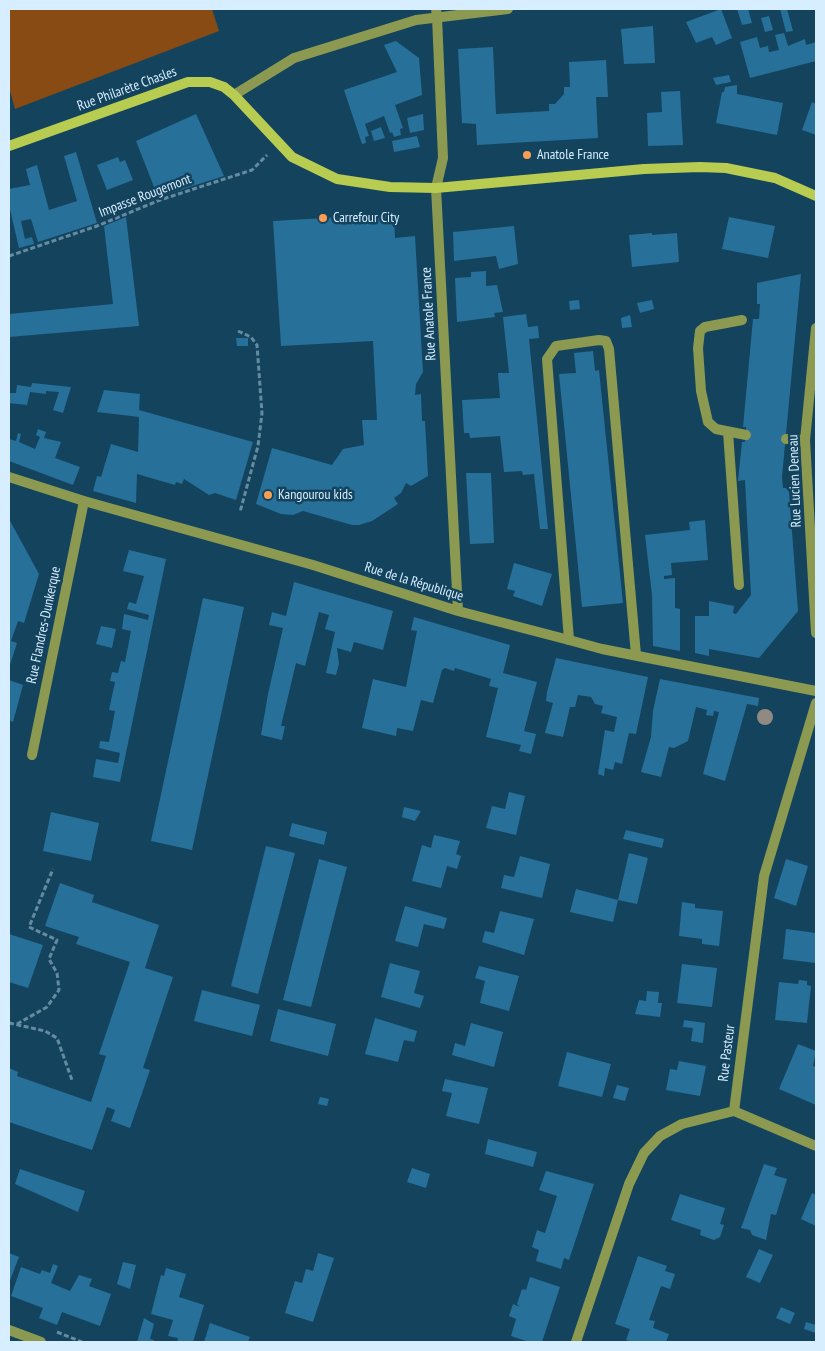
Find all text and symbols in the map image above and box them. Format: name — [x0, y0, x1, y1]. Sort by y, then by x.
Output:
street label: Rue Philarète Chasles — [75, 63, 179, 115]
place label: Anatole France — [537, 147, 609, 163]
marker: Anatole France — [521, 149, 533, 161]
street label: Impasse Rougemont — [96, 171, 194, 221]
place label: Carrefour City — [333, 210, 399, 226]
marker: Carrefour City — [317, 212, 329, 224]
street label: Rue Anatole France — [418, 267, 440, 361]
street label: Rue Lucien Deneau — [785, 434, 805, 528]
place label: Kangourou kids — [278, 487, 353, 503]
marker: Kangourou kids — [262, 489, 274, 501]
street label: Rue de la République — [362, 559, 466, 605]
street label: Rue Flandres-Dunkerque — [23, 565, 65, 685]
street label: Rue Pasteur — [715, 1024, 739, 1082]

